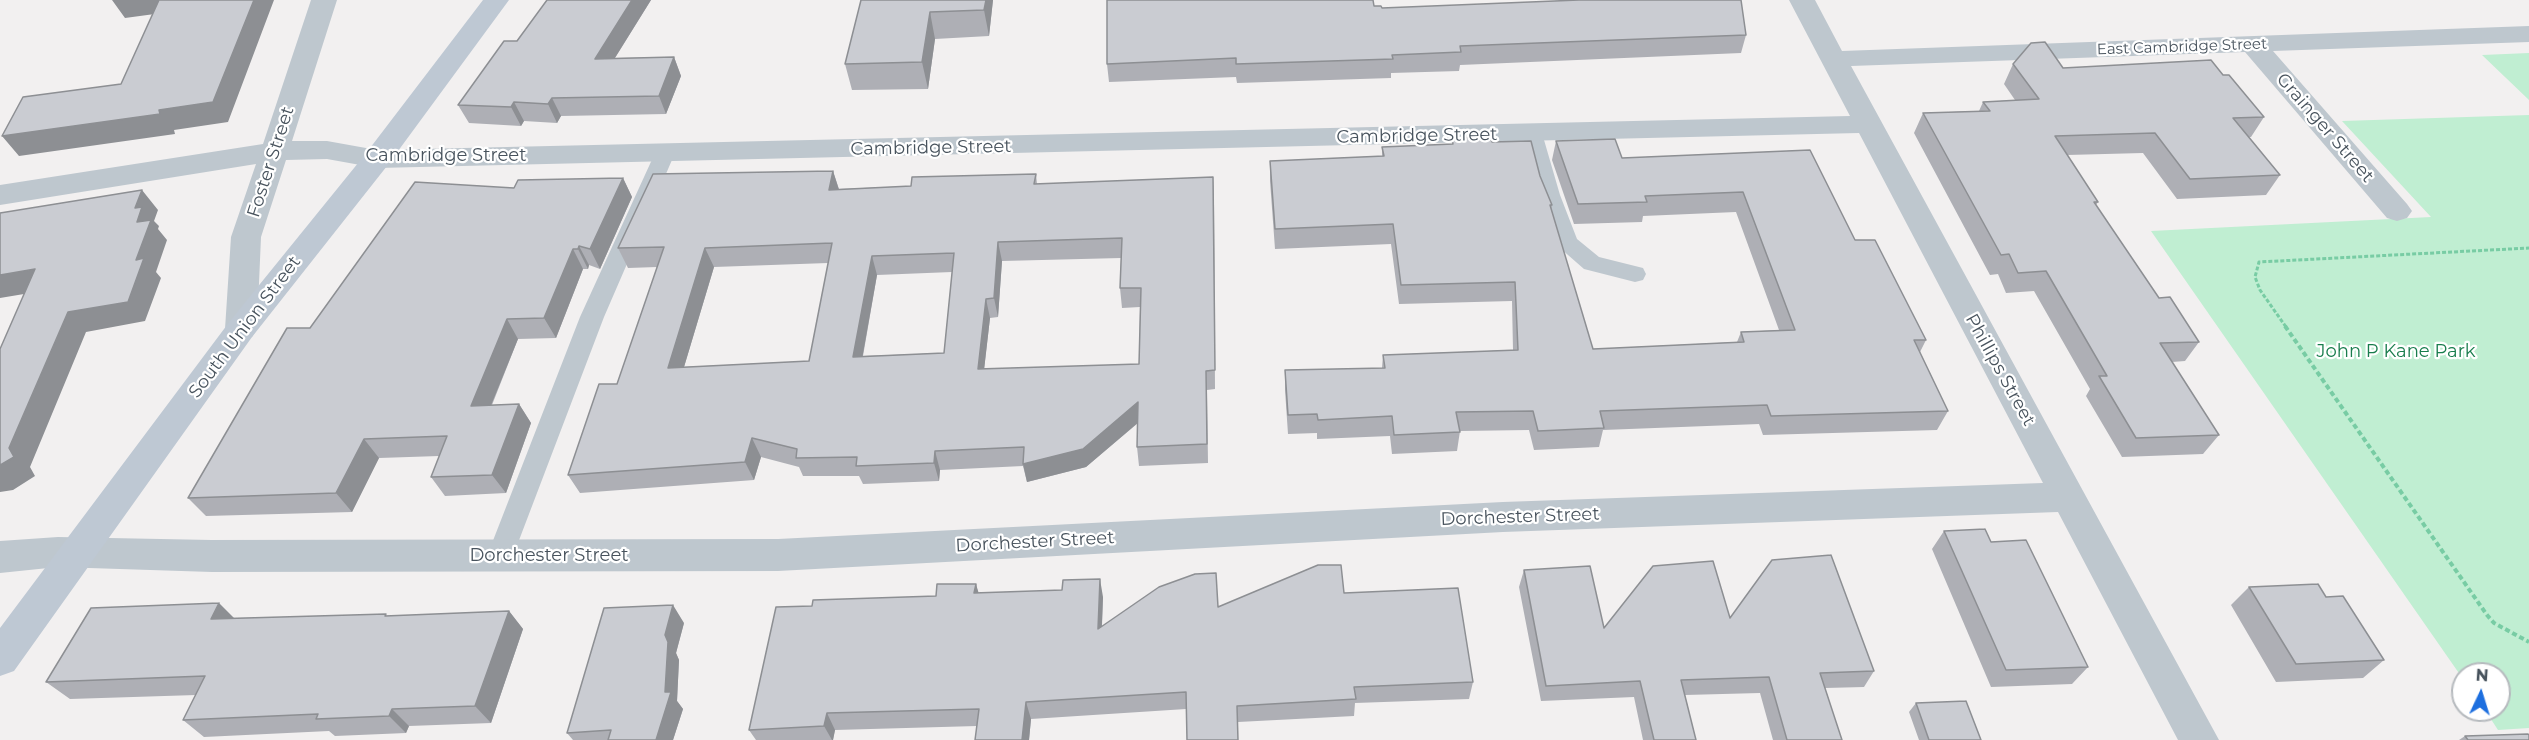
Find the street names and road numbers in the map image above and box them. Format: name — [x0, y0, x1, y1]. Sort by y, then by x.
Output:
street label: East Cambridge Street — [2097, 35, 2267, 59]
street label: Grainger Street — [2272, 69, 2378, 187]
street label: Foster Street — [243, 104, 299, 220]
street label: Cambridge Street — [1336, 124, 1498, 148]
street label: Cambridge Street — [850, 136, 1012, 160]
street label: Cambridge Street — [365, 145, 527, 167]
street label: South Union Street — [184, 252, 306, 402]
street label: Phillips Street — [1960, 310, 2040, 430]
street label: Dorchester Street — [1440, 503, 1600, 531]
street label: Dorchester Street — [955, 527, 1115, 557]
street label: Dorchester Street — [469, 545, 629, 567]

